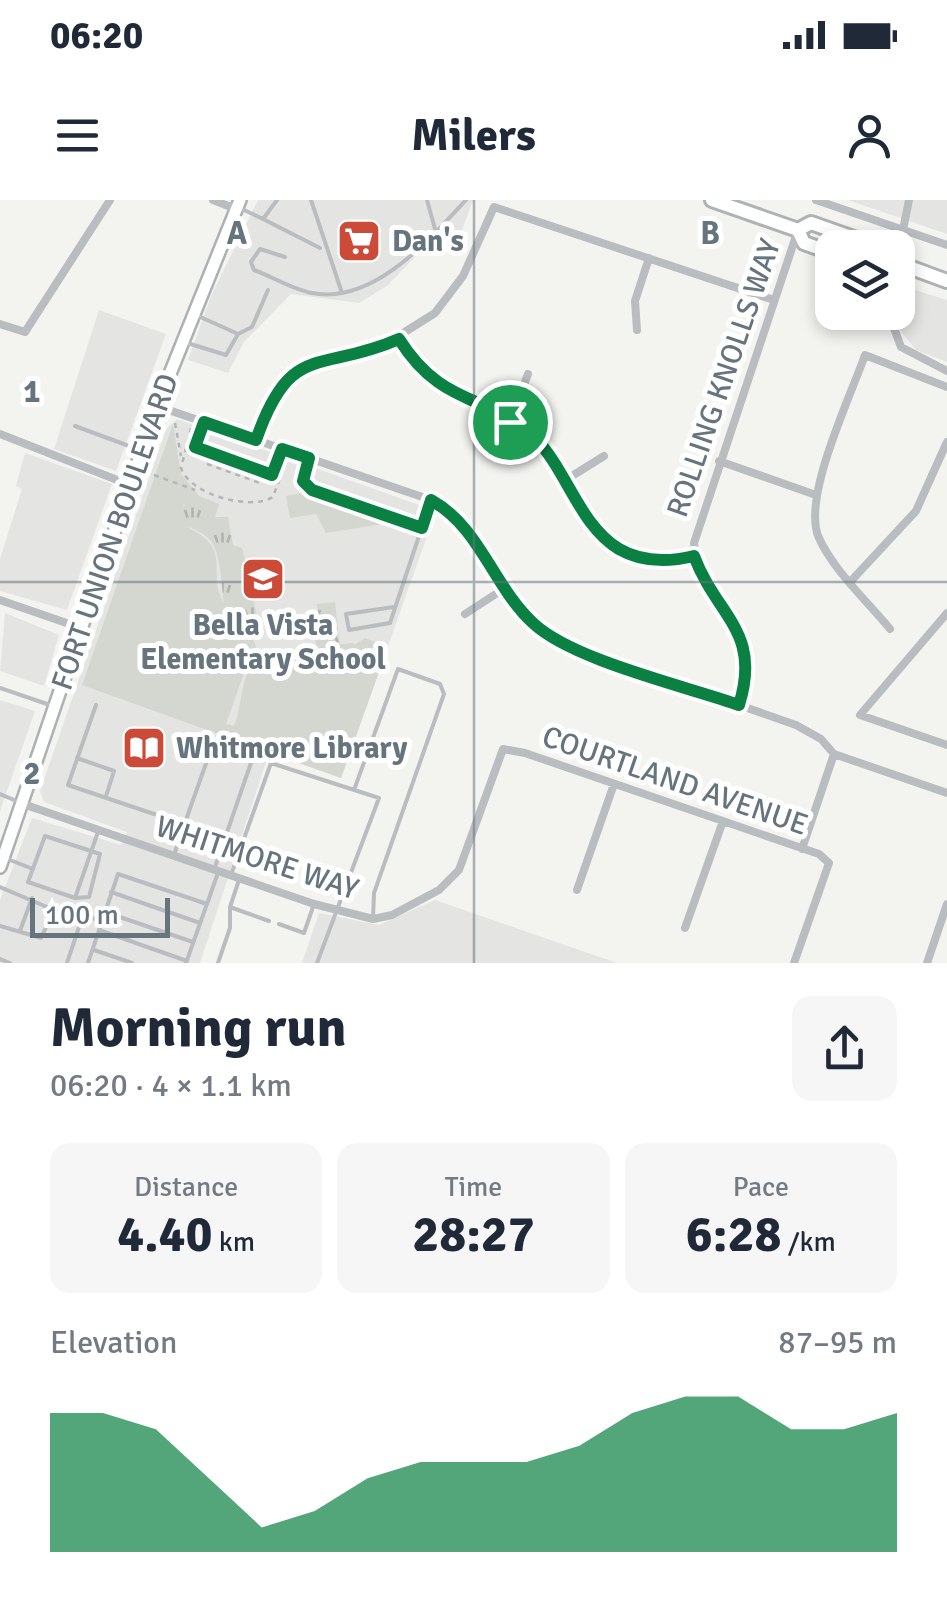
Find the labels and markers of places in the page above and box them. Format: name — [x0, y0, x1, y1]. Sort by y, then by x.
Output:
supermarket icon: Dan's — [336, 218, 382, 264]
place label: Dan's — [392, 223, 464, 260]
pin — [468, 380, 553, 465]
school or university icon: Bella Vista Elementary School — [240, 556, 286, 602]
place label: Bella Vista Elementary School — [140, 607, 386, 678]
library icon: Whitmore Library — [121, 725, 167, 771]
place label: Whitmore Library — [176, 730, 407, 767]

